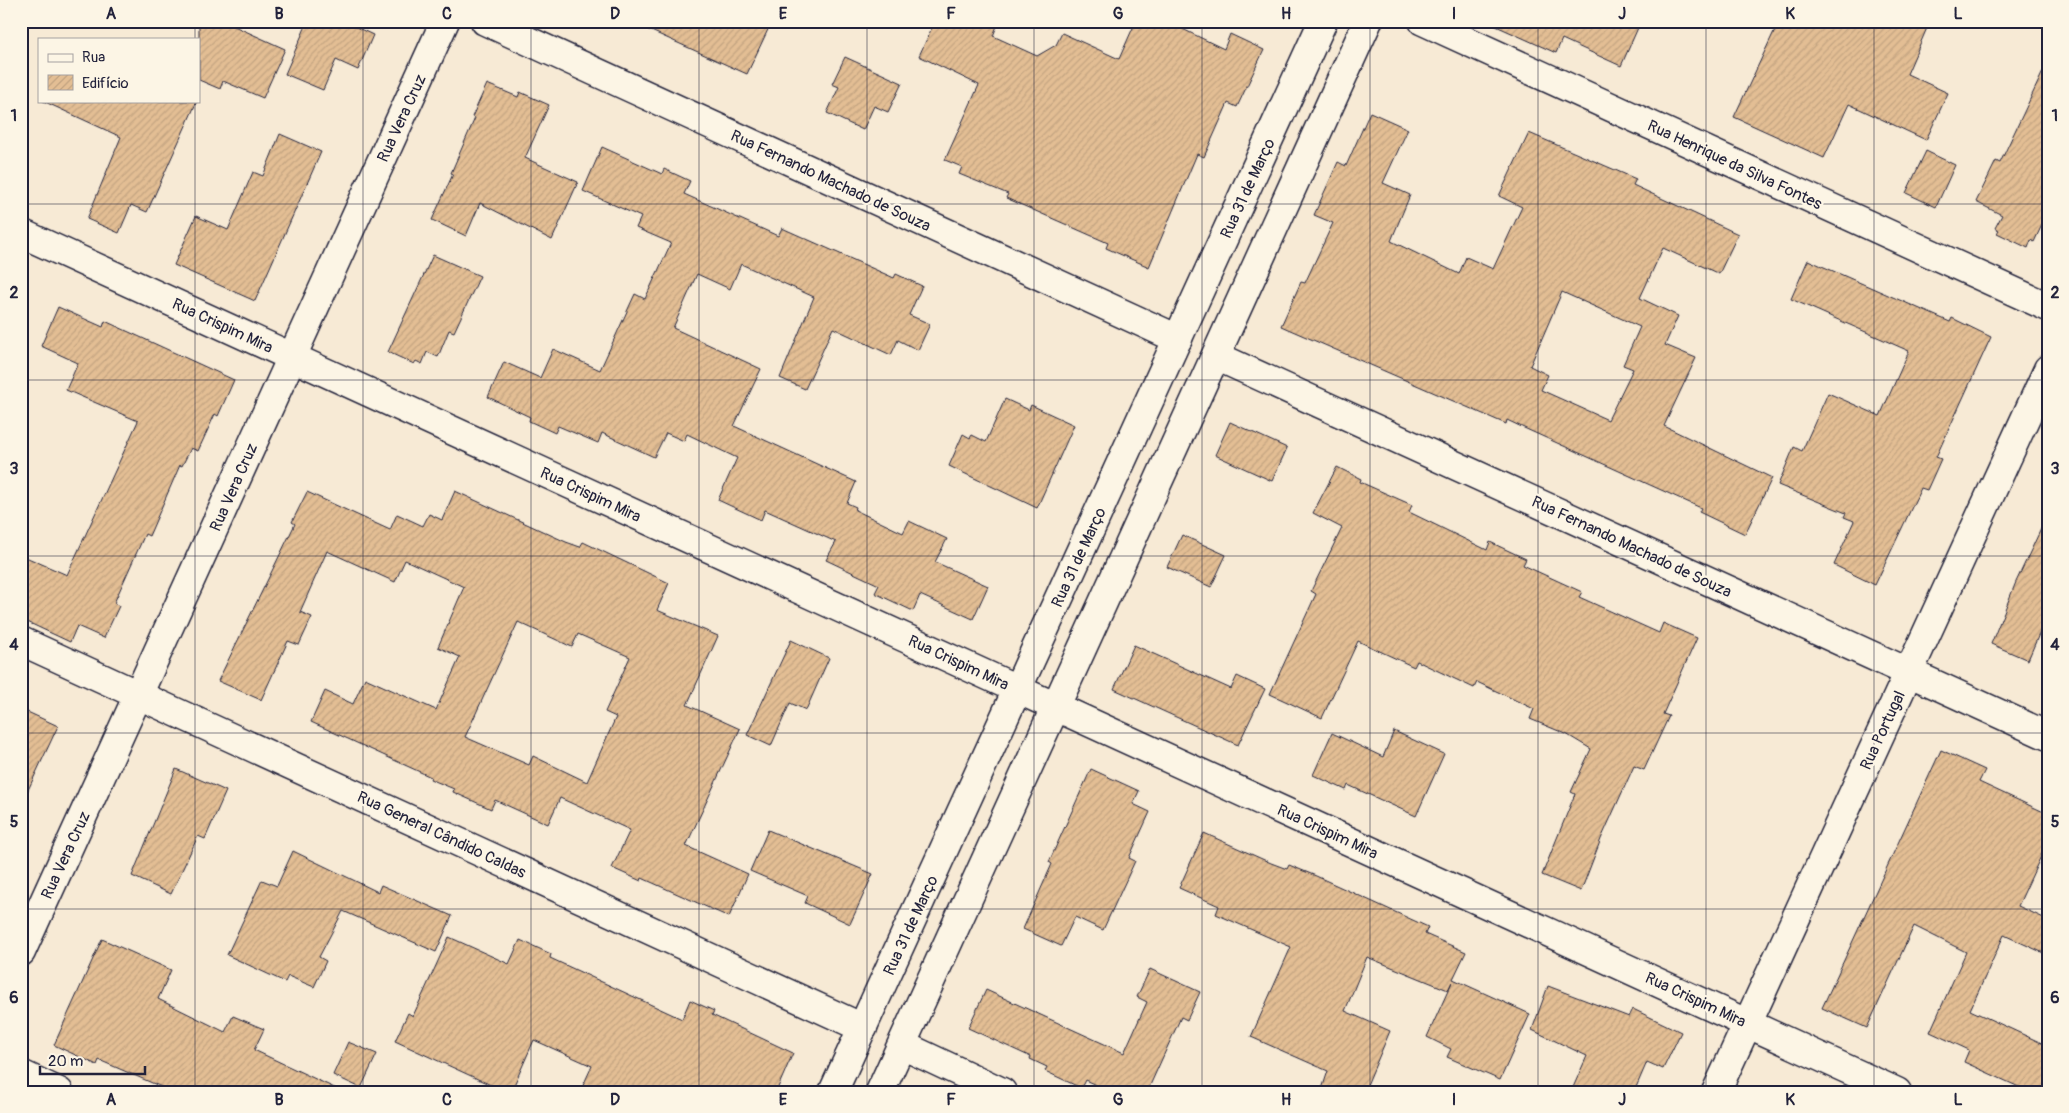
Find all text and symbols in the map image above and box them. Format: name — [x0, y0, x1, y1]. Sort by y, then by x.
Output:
text: A — [106, 4, 117, 24]
text: B — [274, 4, 284, 24]
text: C — [442, 4, 452, 24]
text: D — [610, 4, 620, 24]
text: E — [779, 4, 788, 24]
text: F — [946, 4, 956, 24]
text: G — [1113, 4, 1124, 24]
text: H — [1281, 4, 1291, 24]
text: I — [1452, 4, 1456, 24]
text: J — [1618, 4, 1626, 24]
text: K — [1785, 4, 1795, 24]
text: L — [1953, 4, 1963, 24]
legend — [38, 38, 200, 102]
text: Rua — [82, 48, 105, 67]
street label: Rua Vera Cruz — [373, 71, 431, 165]
text: Edifício — [82, 74, 128, 93]
text: 1 — [11, 106, 17, 126]
text: 1 — [2052, 106, 2058, 126]
street label: Rua Henrique da Silva Fontes — [1644, 116, 1825, 214]
street label: Rua Fernando Machado de Souza — [727, 126, 934, 236]
street label: Rua 31 de Março — [1216, 135, 1280, 241]
text: 2 — [10, 283, 19, 303]
text: 2 — [2051, 283, 2060, 303]
street label: Rua Crispim Mira — [169, 294, 276, 358]
street label: Rua Vera Cruz — [206, 440, 262, 535]
text: 3 — [10, 459, 19, 479]
text: 3 — [2051, 459, 2060, 479]
street label: Rua Crispim Mira — [537, 463, 644, 527]
street label: Rua Fernando Machado de Souza — [1528, 492, 1735, 602]
street label: Rua 31 de Março — [1047, 504, 1111, 610]
street label: Rua Crispim Mira — [905, 631, 1012, 695]
text: 4 — [9, 635, 19, 655]
text: 4 — [2050, 635, 2060, 655]
street label: Rua Portugal — [1856, 688, 1910, 773]
street label: Rua General Cândido Caldas — [354, 787, 529, 883]
street label: Rua Crispim Mira — [1274, 800, 1381, 864]
street label: Rua Vera Cruz — [37, 808, 95, 902]
text: 5 — [10, 812, 19, 832]
text: 5 — [2051, 812, 2060, 832]
street label: Rua 31 de Março — [879, 872, 943, 978]
street label: Rua Crispim Mira — [1642, 968, 1749, 1032]
text: 6 — [9, 988, 19, 1008]
text: 6 — [2050, 988, 2060, 1008]
scale bar — [40, 1043, 145, 1075]
text: 20 m — [48, 1052, 83, 1071]
text: A — [106, 1090, 117, 1110]
text: B — [274, 1090, 284, 1110]
text: C — [442, 1090, 452, 1110]
text: D — [610, 1090, 620, 1110]
text: E — [779, 1090, 788, 1110]
text: F — [946, 1090, 956, 1110]
text: G — [1113, 1090, 1124, 1110]
text: H — [1281, 1090, 1291, 1110]
text: I — [1452, 1090, 1456, 1110]
text: J — [1618, 1090, 1626, 1110]
text: K — [1785, 1090, 1795, 1110]
text: L — [1953, 1090, 1963, 1110]

